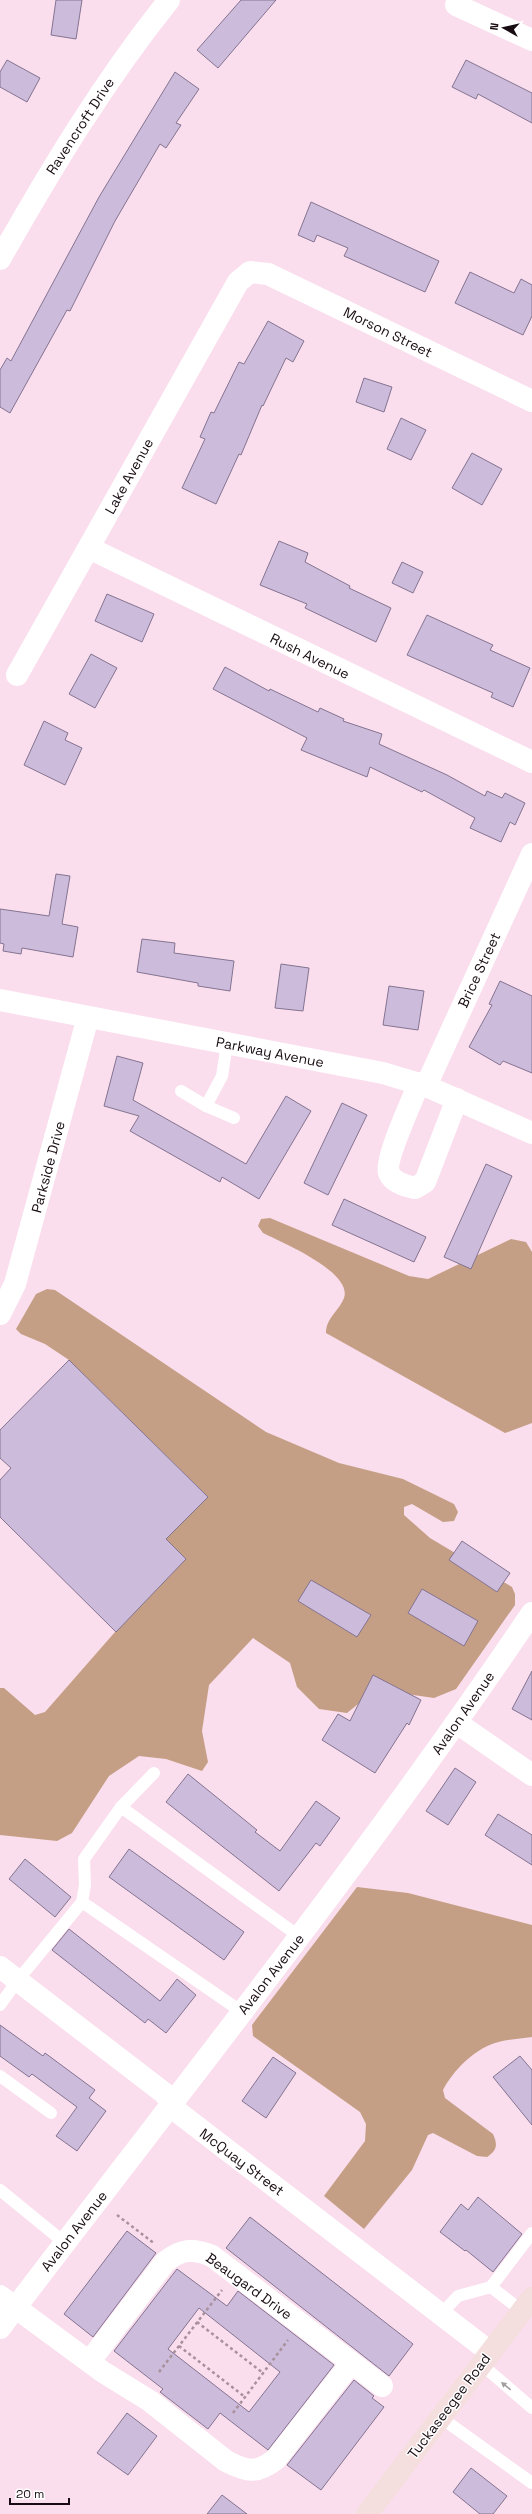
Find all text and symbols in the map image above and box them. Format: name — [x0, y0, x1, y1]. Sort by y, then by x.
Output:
north arrow — [484, 8, 524, 48]
text: N — [487, 22, 502, 31]
street label: Ravencroft Drive — [42, 74, 118, 178]
street label: Morson Street — [341, 303, 435, 361]
street label: Lake Avenue — [101, 435, 157, 517]
street label: Rush Avenue — [267, 629, 353, 683]
street label: Brice Street — [454, 929, 504, 1011]
street label: Parkway Avenue — [215, 1033, 325, 1071]
street label: Parkside Drive — [27, 1119, 69, 1215]
street label: Avalon Avenue — [428, 1668, 498, 1758]
street label: Avalon Avenue — [234, 1930, 308, 2018]
street label: McQuay Street — [196, 2124, 288, 2200]
street label: Avalon Avenue — [37, 2187, 111, 2275]
street label: Beaugard Drive — [202, 2249, 296, 2323]
street label: Tuckaseegee Road — [404, 2350, 494, 2462]
one-way arrow — [501, 2382, 511, 2391]
scale bar — [10, 2480, 69, 2506]
text: 20 m — [16, 2486, 44, 2502]

